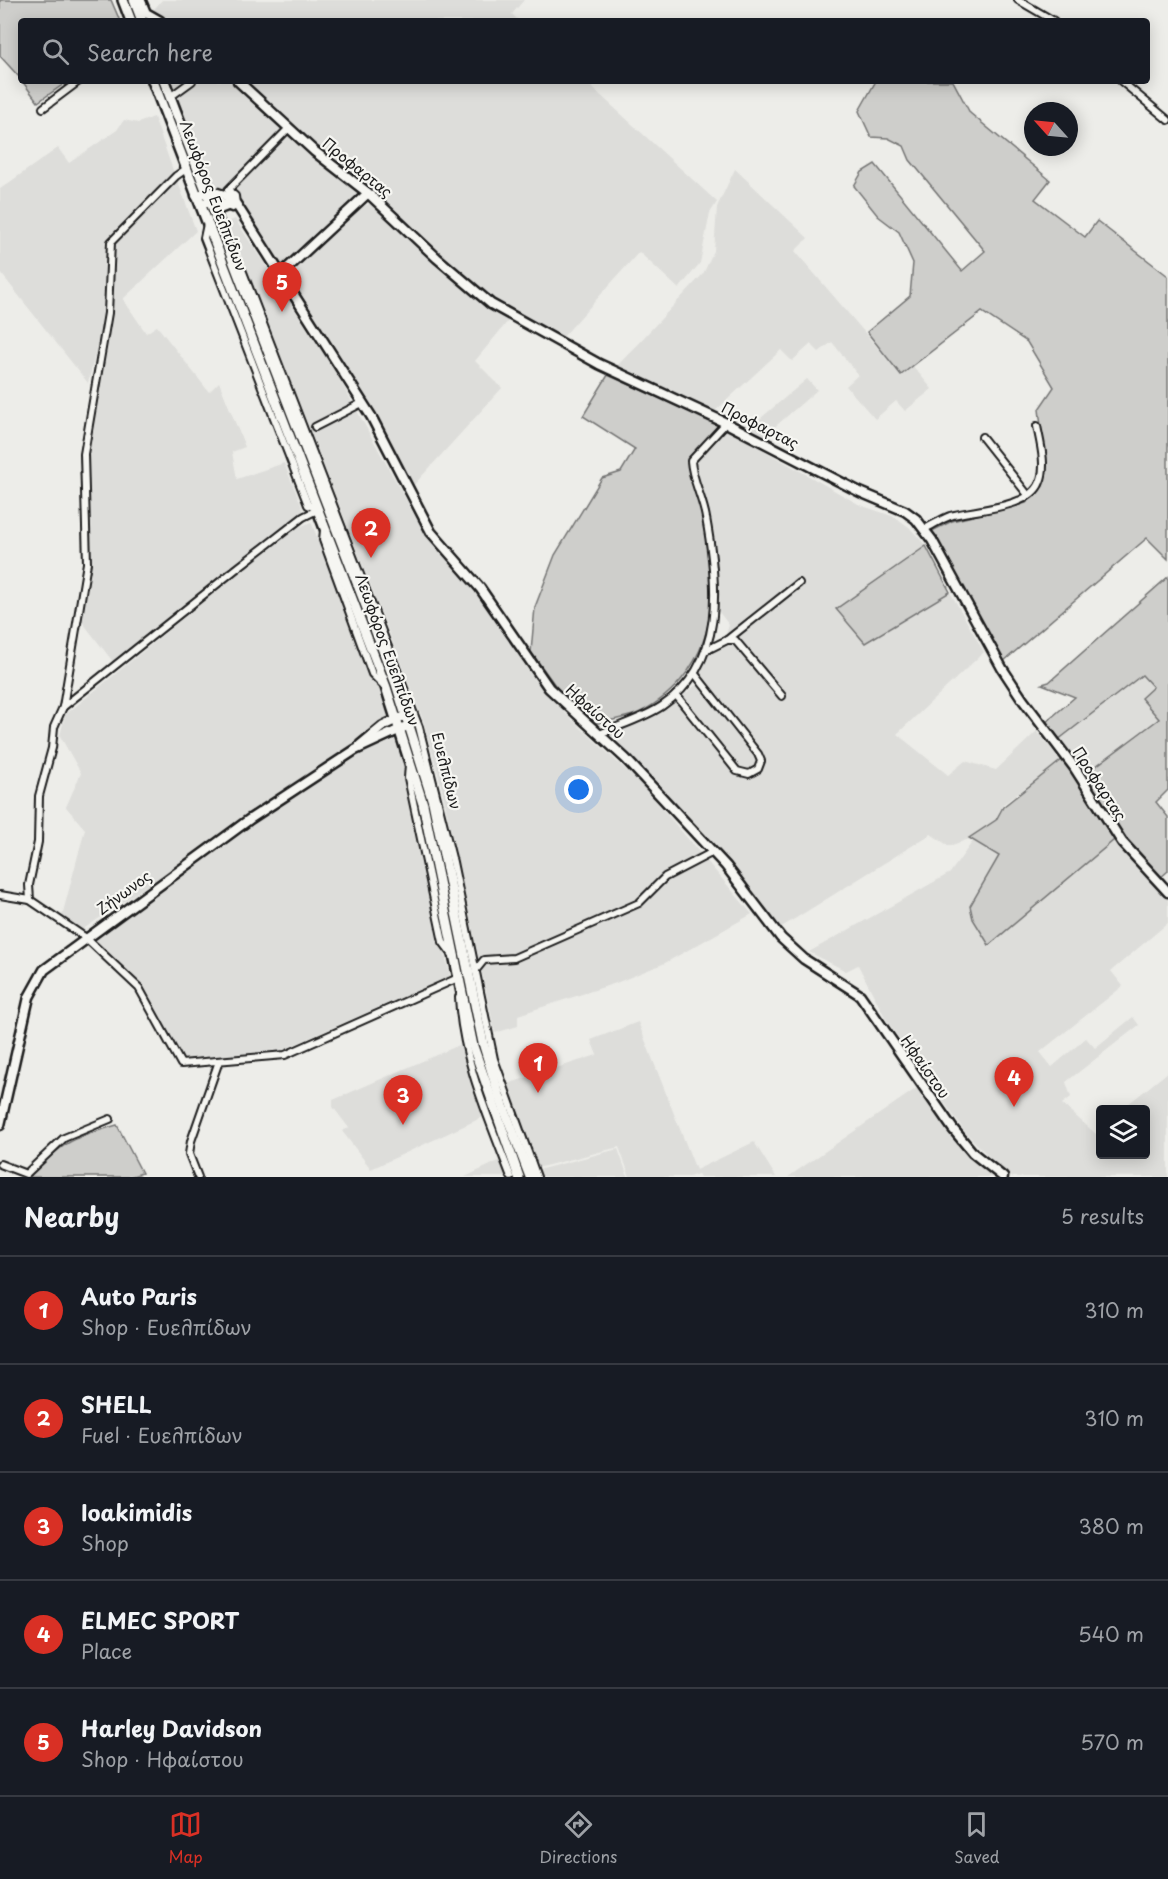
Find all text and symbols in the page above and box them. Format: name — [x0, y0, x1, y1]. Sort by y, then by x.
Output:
search box — [18, 18, 1150, 84]
icon: search — [39, 35, 72, 68]
text: Search here — [87, 35, 213, 68]
north arrow — [1024, 102, 1078, 156]
street label: Λεωφόρος Ευελπίδων — [175, 116, 254, 274]
street label: Προφαρτας — [318, 131, 398, 202]
pin: 5 — [262, 262, 302, 312]
street label: Προφαρτας — [718, 395, 804, 454]
pin: 2 — [352, 508, 391, 558]
street label: Λεωφόρος Ευελπίδων — [350, 570, 427, 729]
street label: Ηφαίστου — [561, 678, 631, 744]
street label: Ευελπίδων — [427, 730, 468, 812]
street label: Προφαρτας — [1068, 742, 1133, 825]
your location — [564, 775, 593, 804]
street label: Ζήνωνος — [91, 864, 156, 920]
street label: Ηφαίστου — [896, 1030, 957, 1103]
pin: 1 — [518, 1044, 558, 1093]
pin: 4 — [994, 1058, 1034, 1107]
pin: 3 — [384, 1076, 422, 1125]
map controls — [1096, 1105, 1150, 1159]
button: layers — [1096, 1105, 1150, 1159]
text: Nearby — [24, 1197, 119, 1236]
text: 5 results — [1061, 1201, 1144, 1231]
text: Auto Paris — [81, 1279, 197, 1312]
text: 1 — [39, 1295, 48, 1325]
text: 310 m — [1084, 1295, 1144, 1325]
text: Shop · Ευελπίδων — [81, 1312, 252, 1342]
text: SHELL — [81, 1387, 152, 1420]
text: 2 — [36, 1403, 51, 1433]
text: 310 m — [1084, 1403, 1144, 1433]
text: Fuel · Ευελπίδων — [81, 1420, 243, 1450]
text: Ioakimidis — [81, 1495, 192, 1528]
text: 3 — [37, 1511, 50, 1541]
text: 380 m — [1078, 1511, 1144, 1541]
text: Shop — [81, 1528, 129, 1558]
text: ELMEC SPORT — [81, 1603, 239, 1636]
text: 4 — [37, 1619, 50, 1649]
text: 540 m — [1078, 1619, 1144, 1649]
text: Place — [81, 1636, 132, 1666]
text: Harley Davidson — [81, 1711, 262, 1744]
text: 5 — [37, 1727, 50, 1757]
text: 570 m — [1080, 1727, 1144, 1757]
text: Shop · Ηφαίστου — [81, 1744, 244, 1774]
tab: Map — [168, 1808, 203, 1868]
tab: Directions — [539, 1808, 617, 1868]
tab: Saved — [954, 1808, 1000, 1868]

